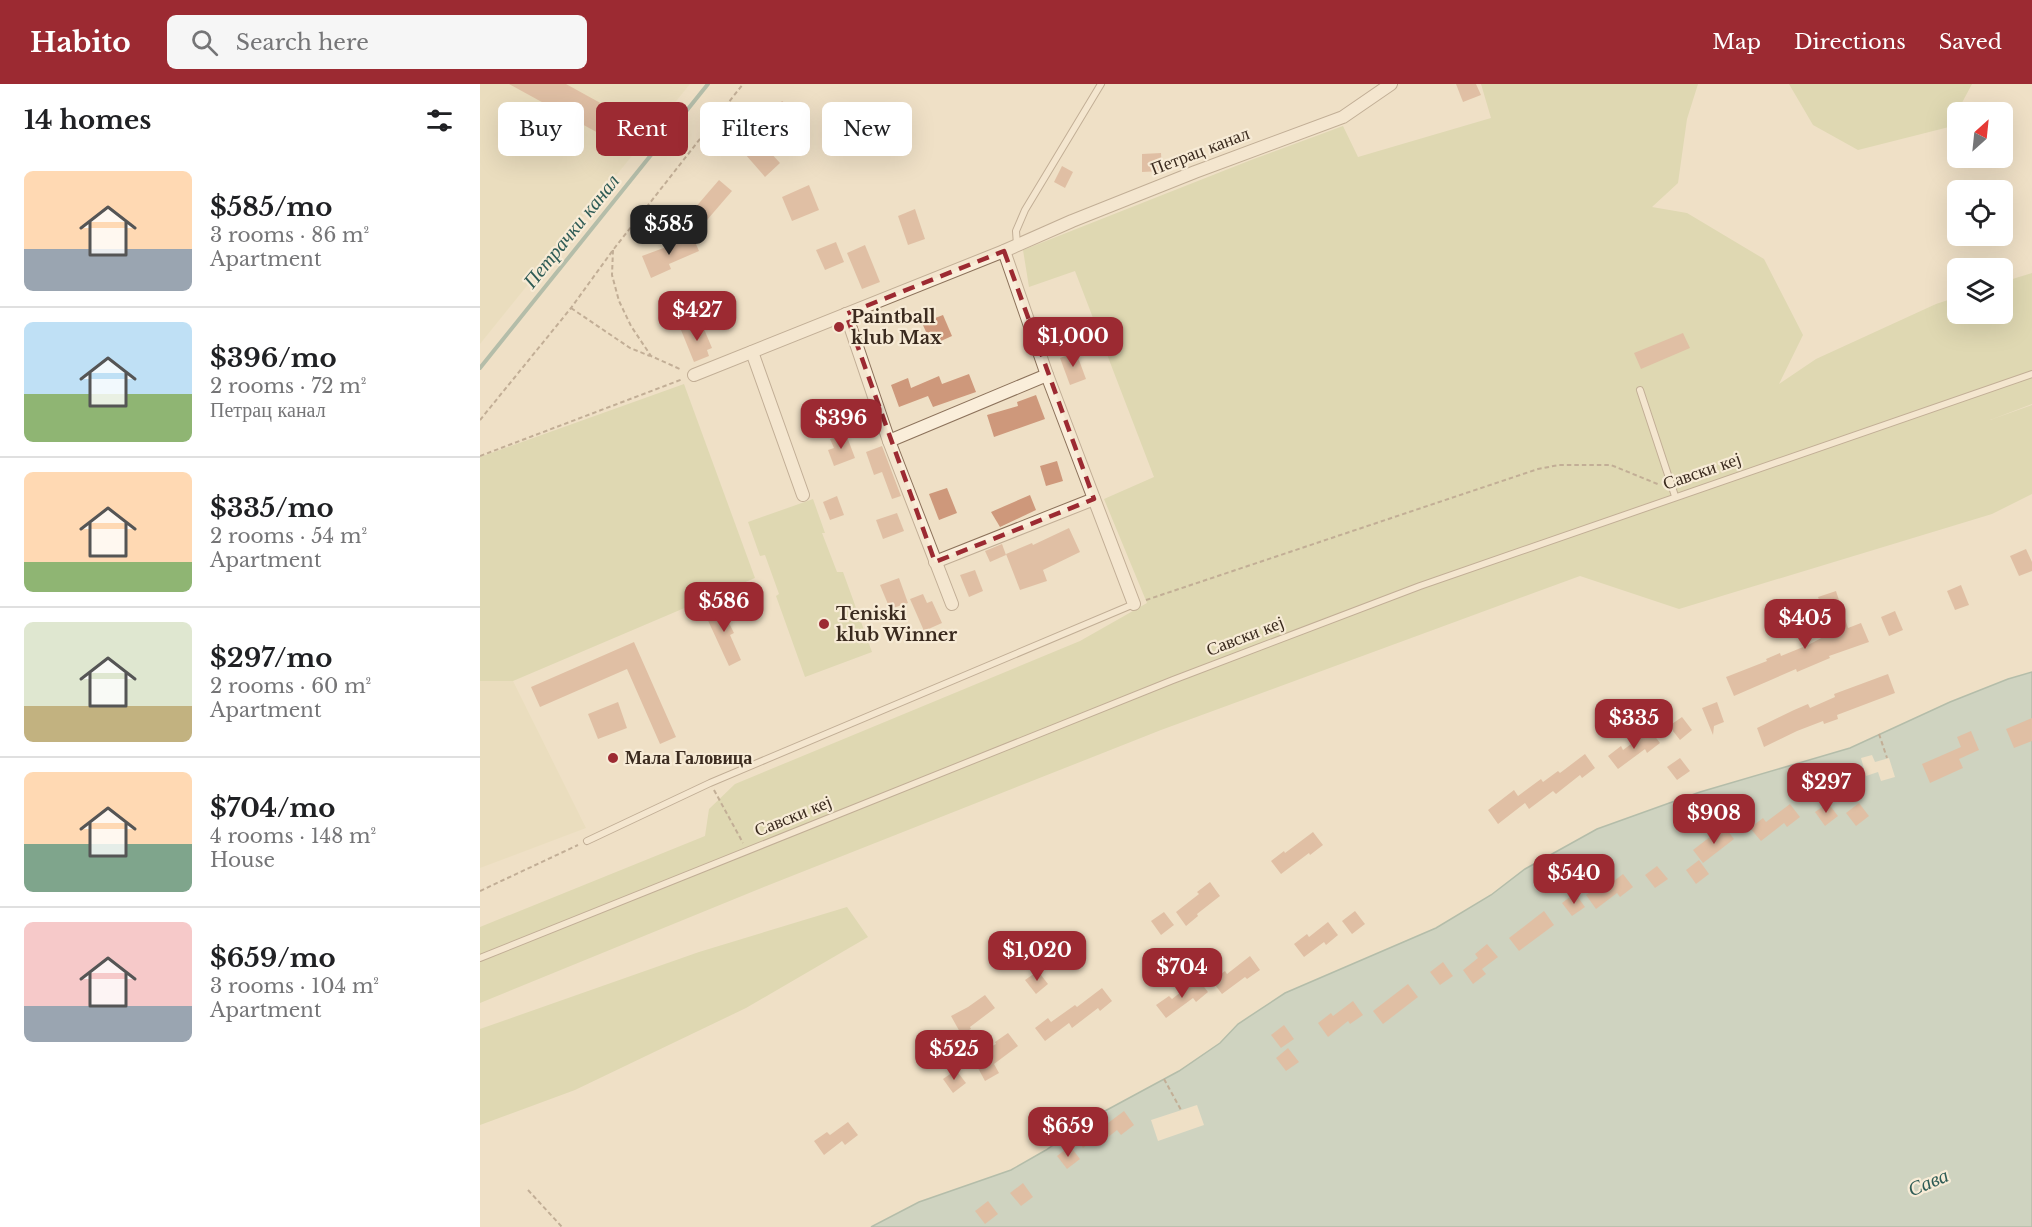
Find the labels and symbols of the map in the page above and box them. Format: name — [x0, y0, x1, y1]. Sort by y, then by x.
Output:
north arrow — [1947, 102, 2013, 168]
street label: Петрац канал — [1147, 122, 1253, 180]
water label: Петрачки канал — [517, 169, 624, 293]
pin: $585 — [633, 205, 705, 256]
pin: $427 — [661, 291, 733, 342]
place label: Paintball klub Max — [851, 306, 942, 349]
pin: $1,000 — [1024, 317, 1122, 368]
marker: Paintball klub Max — [832, 320, 846, 334]
pin: $396 — [805, 399, 877, 450]
street label: Савски кеј — [1660, 447, 1744, 495]
pin: $586 — [688, 582, 760, 633]
pin: $405 — [1769, 599, 1841, 650]
place label: Teniski klub Winner — [836, 603, 957, 646]
street label: Савски кеј — [1203, 611, 1287, 661]
marker: Teniski klub Winner — [817, 617, 831, 631]
pin: $335 — [1598, 699, 1670, 750]
place label: Мала Галовица — [625, 747, 752, 769]
marker: Мала Галовица — [606, 751, 620, 765]
pin: $297 — [1790, 763, 1862, 814]
street label: Савски кеј — [751, 791, 835, 841]
pin: $908 — [1678, 794, 1750, 845]
pin: $540 — [1538, 854, 1610, 905]
pin: $1,020 — [988, 931, 1086, 982]
pin: $704 — [1146, 948, 1218, 999]
pin: $525 — [918, 1030, 990, 1081]
pin: $659 — [1032, 1107, 1104, 1158]
water label: Сава — [1904, 1163, 1952, 1201]

